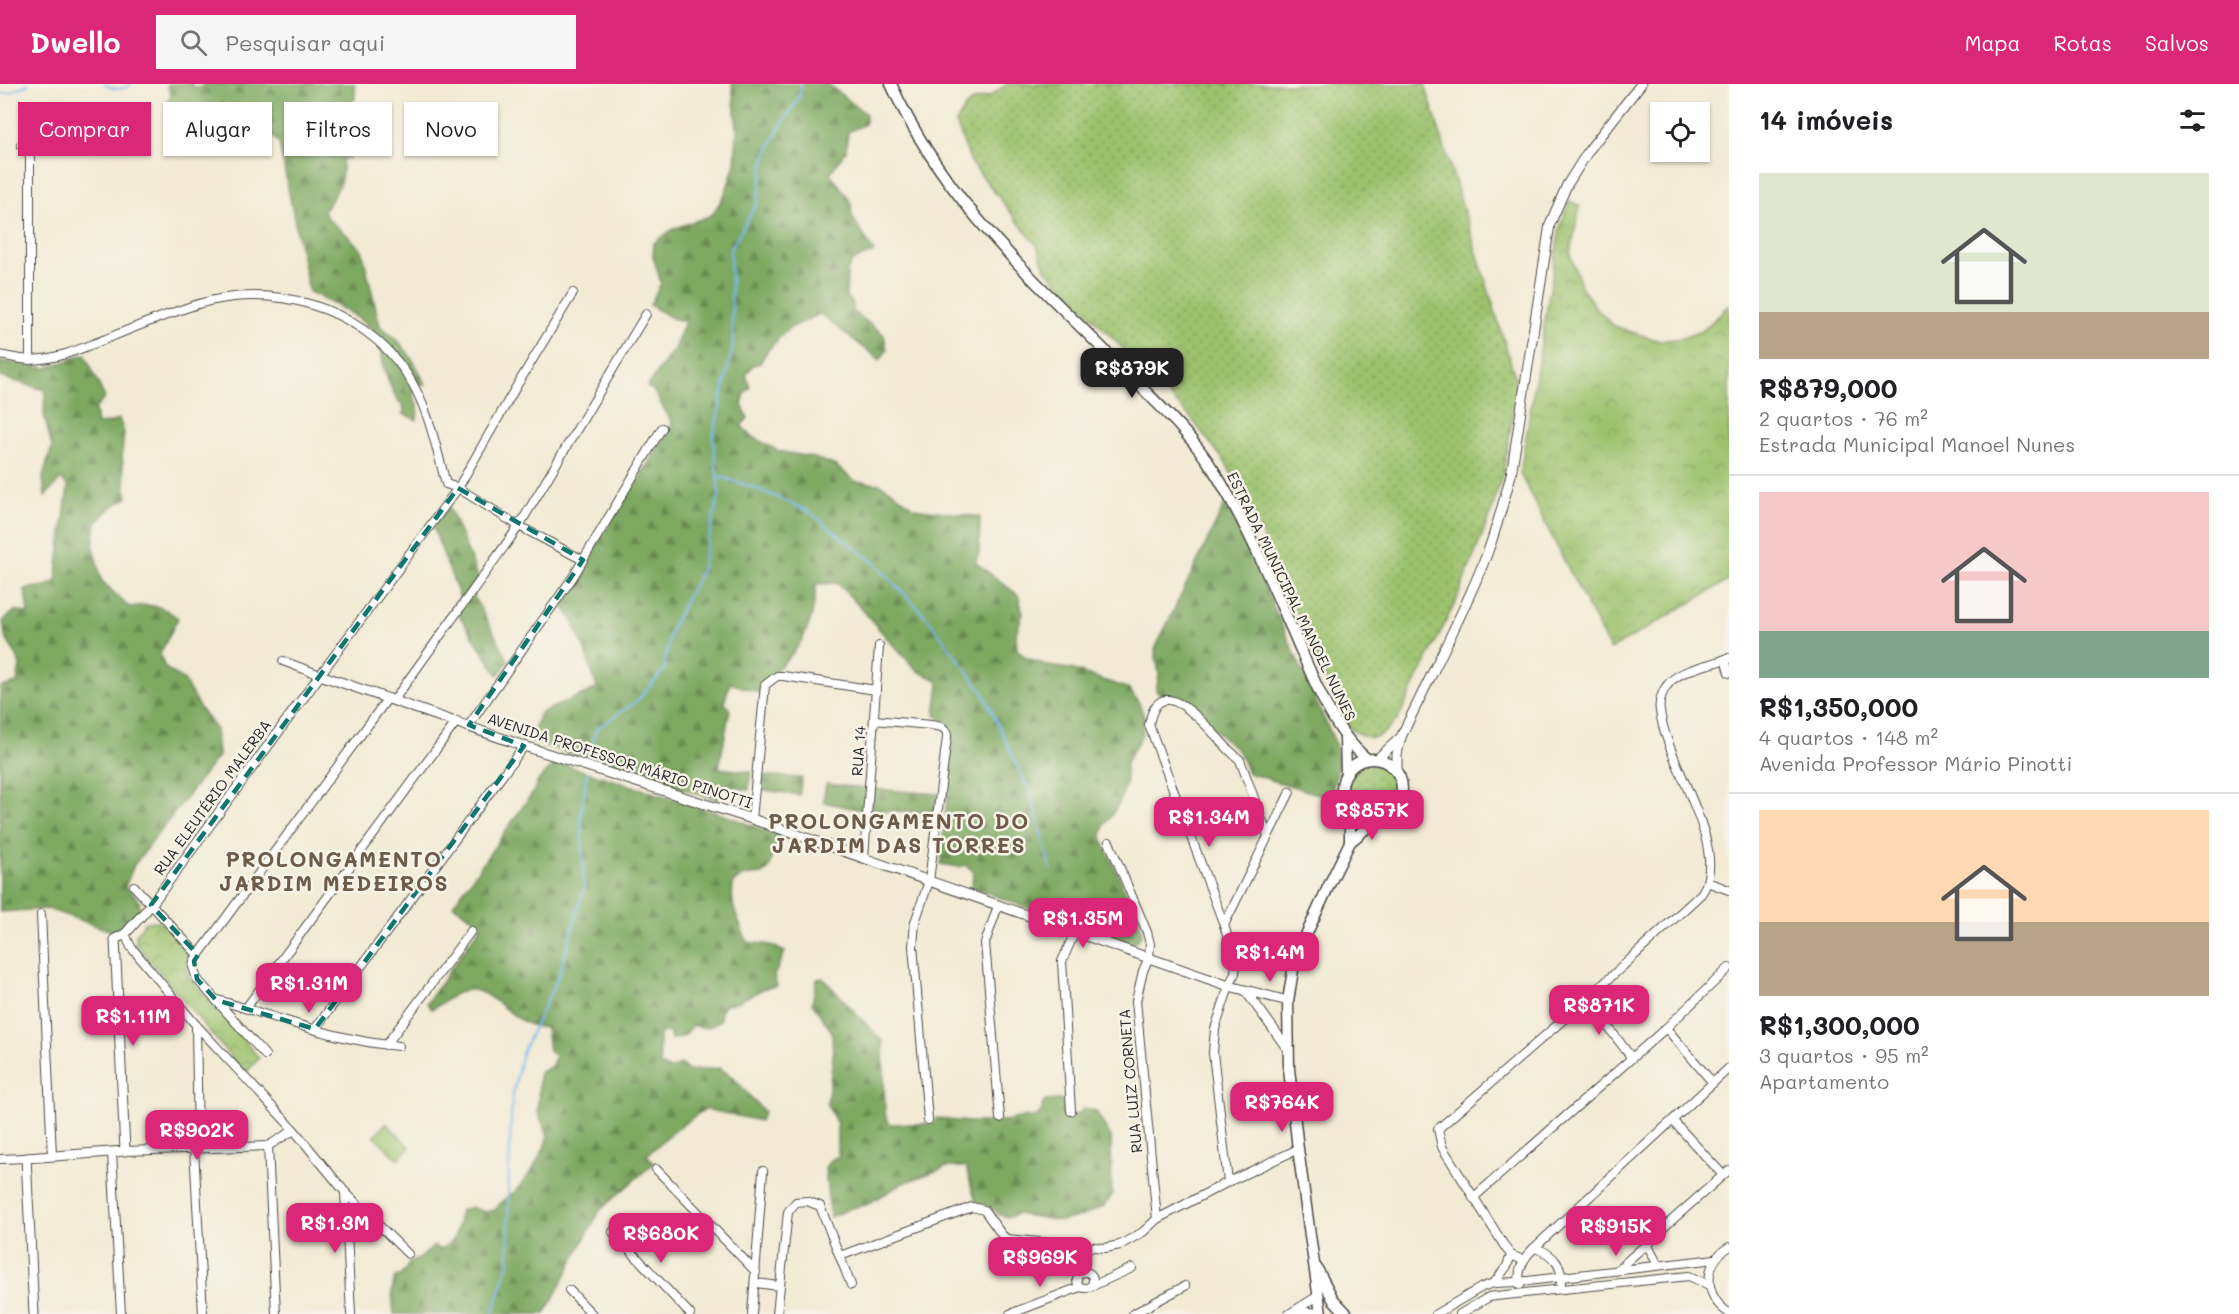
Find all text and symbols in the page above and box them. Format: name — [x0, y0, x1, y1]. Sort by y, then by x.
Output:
search box — [156, 15, 576, 69]
text: Dwello — [30, 24, 120, 60]
icon: search — [177, 26, 210, 59]
text: Pesquisar aqui — [225, 28, 385, 57]
text: Mapa — [1965, 29, 2021, 56]
text: Rotas — [2054, 29, 2112, 56]
text: Salvos — [2145, 29, 2209, 56]
chip: Comprar — [18, 102, 151, 156]
chip: Alugar — [163, 102, 272, 156]
chip: Filtros — [284, 102, 392, 156]
chip: Novo — [404, 102, 498, 156]
map controls — [1650, 102, 1710, 162]
button: locate — [1650, 102, 1710, 162]
text: 14 imóveis — [1759, 103, 1893, 137]
icon: filters — [2176, 104, 2209, 137]
icon: home — [1930, 212, 2038, 320]
pin: R$879K — [1083, 348, 1181, 399]
text: R$879K — [1095, 354, 1169, 380]
text: R$879,000 — [1759, 371, 1897, 405]
text: 2 quartos · 76 m² — [1759, 405, 1928, 431]
text: Estrada Municipal Manoel Nunes — [1759, 431, 2075, 457]
street label: ESTRADA MUNICIPAL MANOEL NUNES — [1223, 468, 1361, 724]
icon: home — [1930, 531, 2038, 639]
text: R$1,350,000 — [1759, 690, 1918, 724]
street label: AVENIDA PROFESSOR MÁRIO PINOTTI — [485, 708, 755, 813]
street label: RUA ELEUTÉRIO MALERBA — [149, 715, 275, 879]
text: 4 quartos · 148 m² — [1759, 724, 1938, 750]
street label: RUA 14 — [846, 725, 870, 777]
text: Avenida Professor Mário Pinotti — [1759, 750, 2072, 776]
pin: R$857K — [1323, 790, 1421, 841]
text: R$857K — [1335, 796, 1409, 822]
pin: R$1.34M — [1154, 797, 1264, 848]
text: R$1.34M — [1168, 803, 1250, 829]
district label: PROLONGAMENTO DO JARDIM DAS TORRES — [768, 807, 1030, 858]
district label: PROLONGAMENTO JARDIM MEDEIROS — [219, 845, 449, 896]
icon: home — [1930, 849, 2038, 957]
pin: R$1.35M — [1028, 898, 1138, 949]
text: R$1.35M — [1042, 904, 1124, 930]
pin: R$1.4M — [1221, 932, 1319, 983]
text: R$1.4M — [1235, 938, 1305, 964]
pin: R$1.31M — [254, 963, 364, 1014]
text: R$1.31M — [270, 969, 348, 995]
pin: R$871K — [1550, 985, 1648, 1036]
text: R$871K — [1563, 991, 1635, 1017]
pin: R$1.11M — [78, 996, 188, 1047]
text: R$1.11M — [95, 1002, 171, 1028]
street label: RUA LUIZ CORNETA — [1114, 1008, 1146, 1154]
text: R$1,300,000 — [1759, 1008, 1920, 1042]
text: 3 quartos · 95 m² — [1759, 1042, 1929, 1068]
text: Apartamento — [1759, 1068, 1889, 1094]
pin: R$764K — [1233, 1082, 1331, 1133]
text: R$764K — [1244, 1088, 1320, 1114]
pin: R$902K — [148, 1110, 246, 1161]
text: R$902K — [159, 1116, 235, 1142]
pin: R$1.3M — [286, 1203, 384, 1254]
pin: R$915K — [1567, 1206, 1665, 1257]
text: R$1.3M — [300, 1209, 370, 1235]
text: R$915K — [1580, 1212, 1652, 1238]
pin: R$680K — [612, 1213, 710, 1264]
text: R$680K — [623, 1219, 699, 1245]
pin: R$969K — [991, 1237, 1089, 1288]
text: R$969K — [1002, 1243, 1078, 1269]

